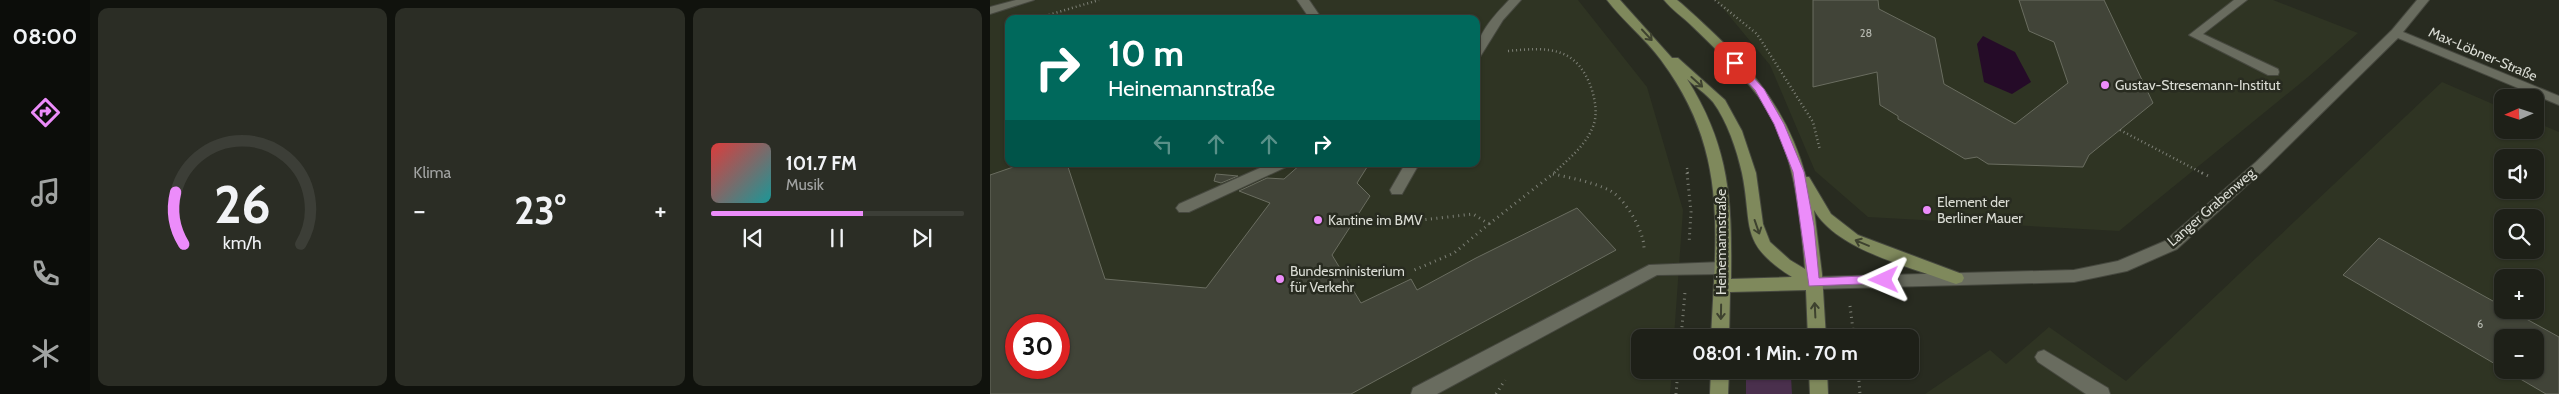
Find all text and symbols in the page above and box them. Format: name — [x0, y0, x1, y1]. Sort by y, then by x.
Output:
text: 08:00 — [13, 23, 77, 50]
street label: Max-Löbner-Straße — [2426, 23, 2540, 85]
house number: 28 — [1860, 26, 1872, 40]
one-way arrow — [1641, 28, 1653, 41]
text: 10 m — [1108, 32, 1184, 75]
icon: right — [1025, 35, 1090, 100]
pin — [1714, 42, 1756, 84]
icon: arrive — [1721, 49, 1749, 77]
text: Heinemannstraße — [1108, 75, 1275, 102]
one-way arrow — [1691, 76, 1704, 88]
place label: Gustav-Stresemann-Institut — [2115, 76, 2281, 94]
marker: Gustav-Stresemann-Institut — [2099, 79, 2111, 91]
north arrow — [2494, 89, 2544, 139]
map controls — [2494, 89, 2544, 379]
icon: directions — [28, 95, 63, 130]
icon: left — [1149, 130, 1177, 158]
icon: ahead — [1202, 130, 1230, 158]
icon: ahead — [1255, 130, 1283, 158]
icon: right — [1308, 130, 1336, 158]
button: sound — [2494, 149, 2544, 199]
text: 101.7 FM — [786, 152, 857, 175]
text: Klima — [413, 163, 451, 182]
street label: Langer Grabenweg — [2163, 163, 2259, 250]
text: 26 — [214, 173, 271, 236]
icon: music — [28, 175, 63, 210]
text: Musik — [786, 175, 824, 194]
text: 23° — [514, 187, 566, 234]
street label: Heinemannstraße — [1712, 189, 1730, 295]
text: − — [413, 193, 426, 227]
text: + — [654, 193, 667, 227]
place label: Element der Berliner Mauer — [1937, 193, 2023, 227]
marker: Element der Berliner Mauer — [1921, 204, 1933, 216]
button: search — [2494, 209, 2544, 259]
place label: Kantine im BMV — [1328, 211, 1423, 229]
marker: Kantine im BMV — [1312, 214, 1324, 226]
one-way arrow — [1753, 219, 1763, 235]
icon: previous — [739, 224, 767, 252]
icon: pause — [823, 224, 851, 252]
icon: next — [908, 224, 936, 252]
text: km/h — [223, 232, 262, 253]
one-way arrow — [1855, 238, 1870, 248]
position arrow — [1857, 253, 1909, 305]
icon: phone — [28, 256, 63, 291]
place label: Bundesministerium für Verkehr — [1290, 262, 1405, 296]
button: + — [2494, 269, 2544, 319]
marker: Bundesministerium für Verkehr — [1274, 273, 1286, 285]
one-way arrow — [1811, 302, 1820, 318]
one-way arrow — [1716, 304, 1726, 320]
speed limit sign: 30 — [1005, 314, 1070, 379]
house number: 6 — [2477, 317, 2483, 331]
button: − — [2494, 329, 2544, 379]
icon: climate — [28, 336, 63, 371]
text: 08:01 · 1 Min. · 70 m — [1692, 342, 1858, 365]

